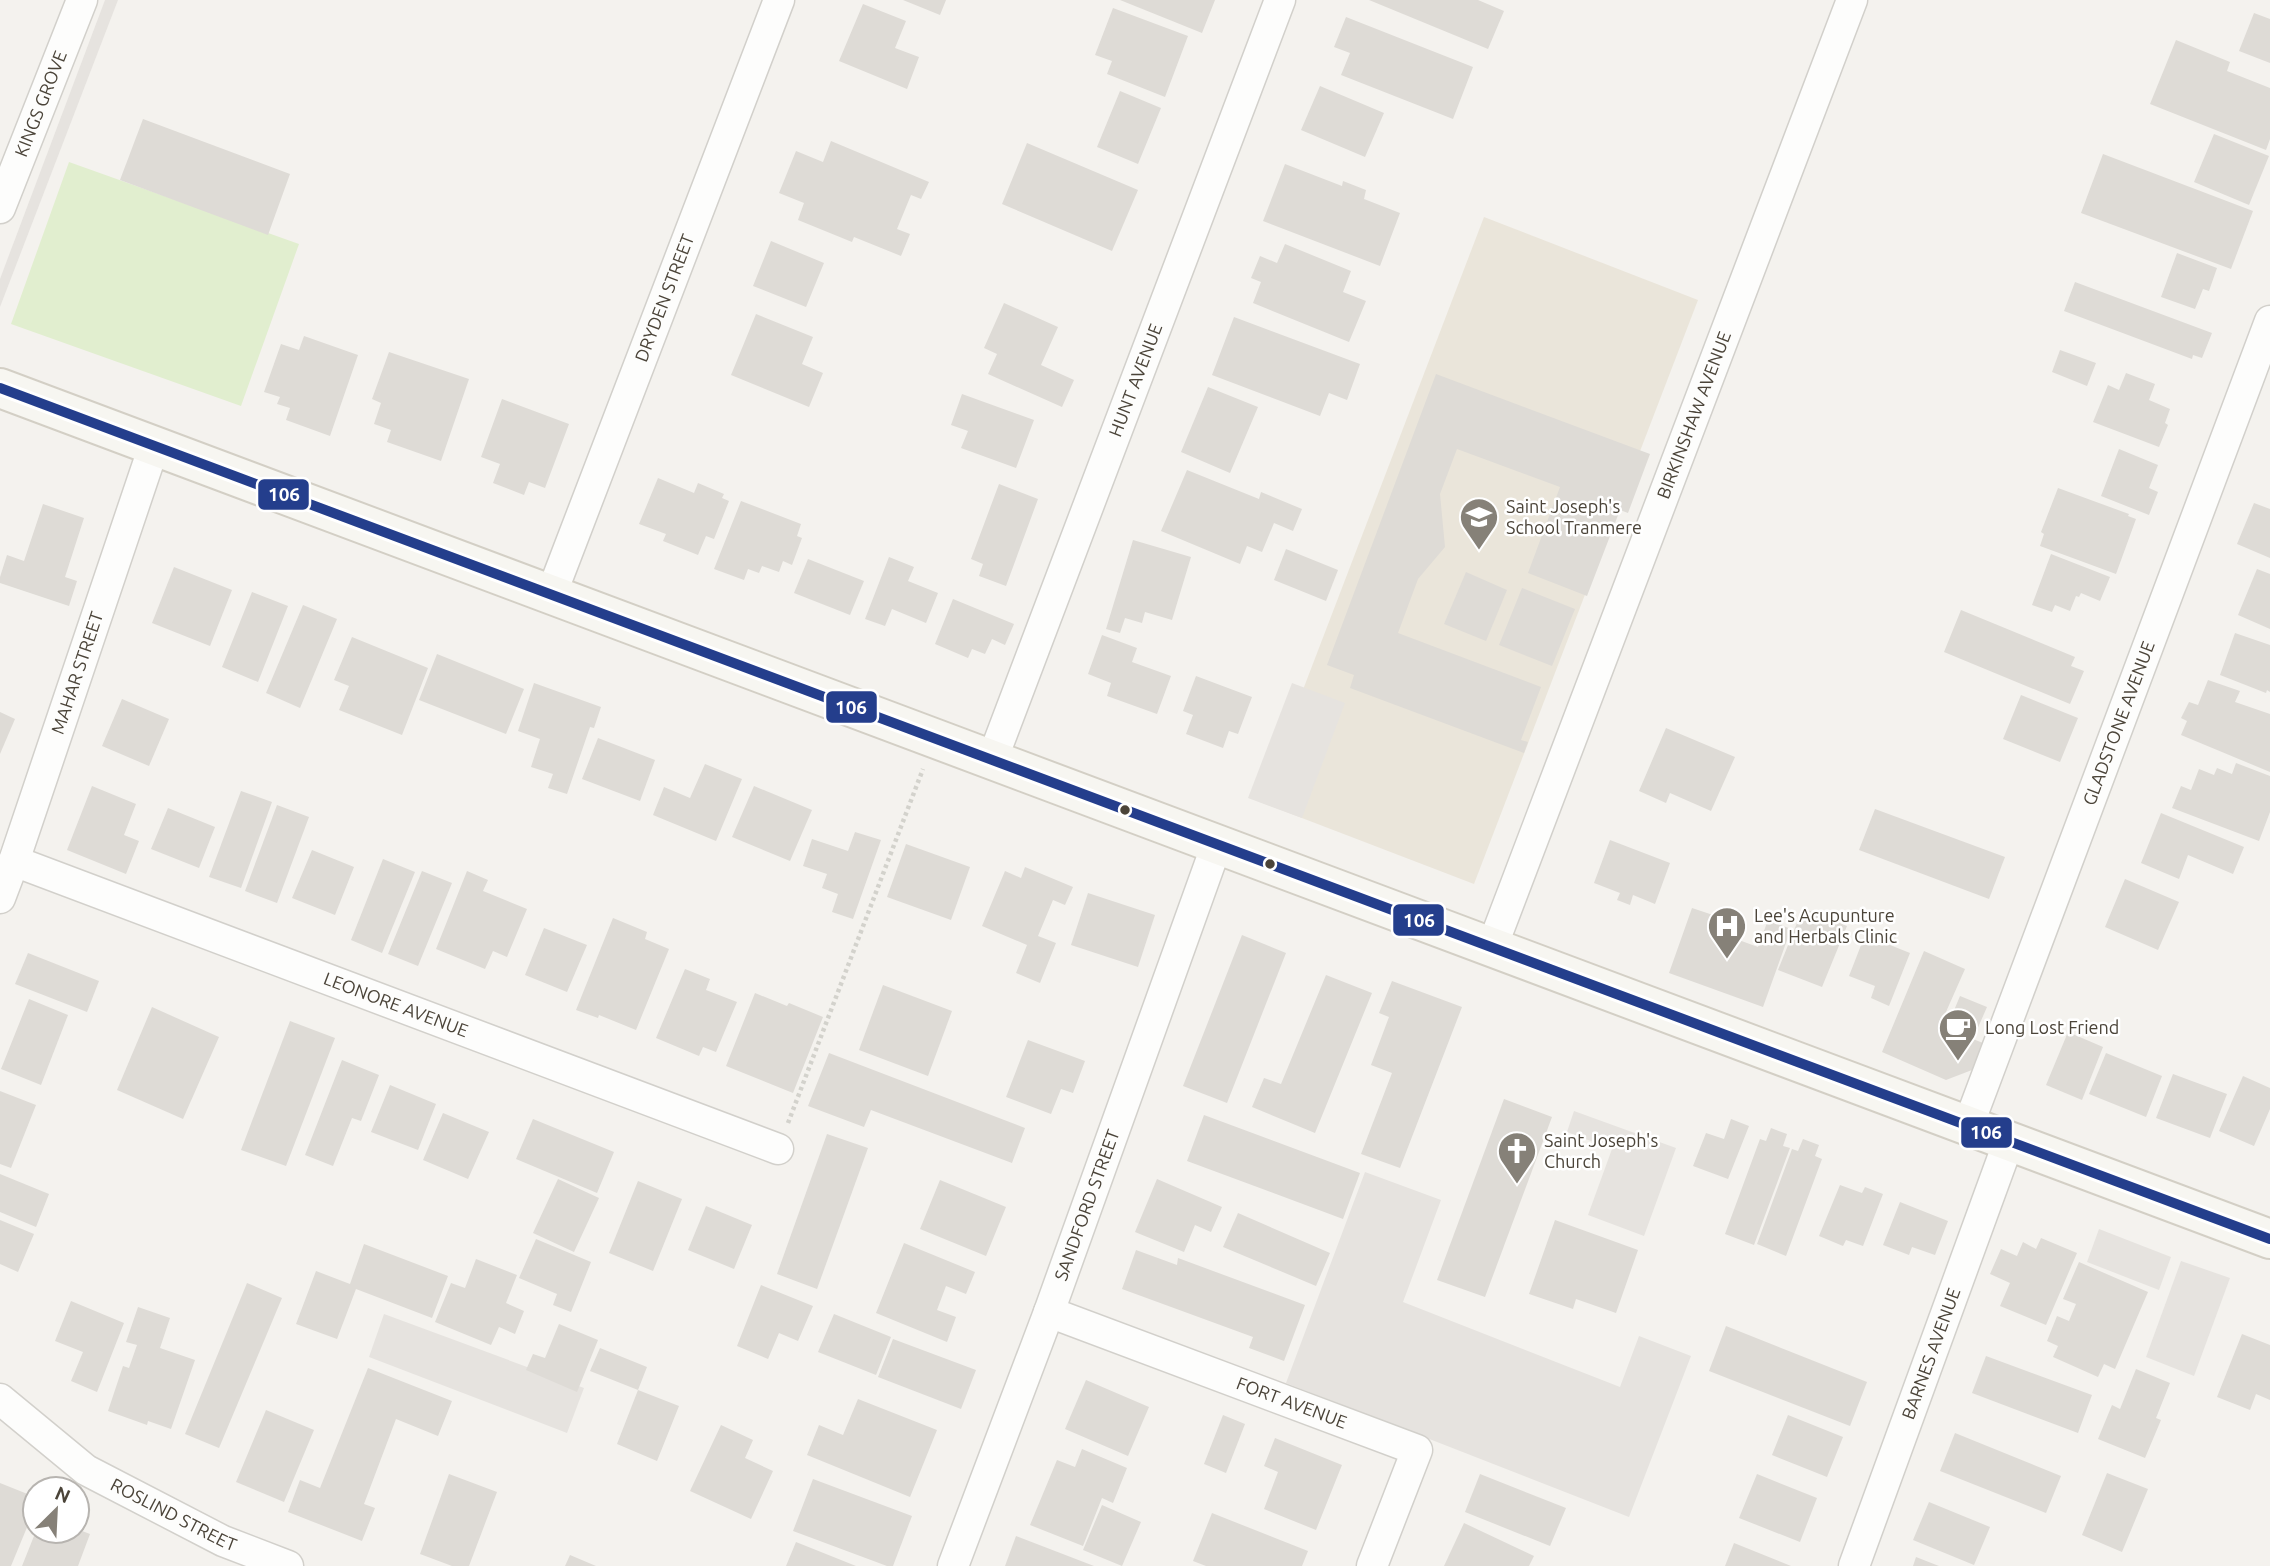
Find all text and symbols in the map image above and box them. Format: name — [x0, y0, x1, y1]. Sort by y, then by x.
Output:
street label: KINGS GROVE — [10, 47, 70, 159]
street label: DRYDEN STREET — [630, 231, 697, 364]
street label: HUNT AVENUE — [1104, 321, 1165, 439]
street label: BIRKINSHAW AVENUE — [1652, 328, 1734, 501]
line badge: 106 — [257, 478, 310, 511]
text: 106 — [268, 483, 300, 505]
school or university icon: Saint Joseph's School Tranmere — [1458, 496, 1500, 551]
place label: Saint Joseph's School Tranmere — [1506, 496, 1642, 537]
street label: MAHAR STREET — [47, 609, 106, 736]
street label: GLADSTONE AVENUE — [2078, 638, 2158, 808]
line badge: 106 — [825, 690, 878, 724]
text: 106 — [835, 696, 867, 718]
unlabelled marker — [1118, 803, 1132, 817]
unlabelled marker — [1263, 857, 1277, 871]
line badge: 106 — [1392, 903, 1445, 937]
hospital icon: Lee's Acupunture and Herbals Clinic — [1706, 905, 1748, 960]
place label: Lee's Acupunture and Herbals Clinic — [1754, 905, 1897, 946]
text: 106 — [1403, 909, 1435, 931]
street label: LEONORE AVENUE — [321, 968, 471, 1040]
cafe icon: Long Lost Friend — [1937, 1007, 1979, 1062]
place label: Long Lost Friend — [1985, 1017, 2119, 1037]
line badge: 106 — [1960, 1116, 2013, 1149]
text: 106 — [1970, 1121, 2002, 1143]
street label: SANDFORD STREET — [1050, 1127, 1123, 1283]
church icon: Saint Joseph's Church — [1496, 1130, 1538, 1185]
place label: Saint Joseph's Church — [1544, 1130, 1658, 1171]
street label: BARNES AVENUE — [1897, 1285, 1964, 1422]
street label: FORT AVENUE — [1234, 1372, 1350, 1432]
street label: ROSLIND STREET — [108, 1474, 240, 1554]
north arrow — [21, 1475, 91, 1545]
text: N — [52, 1482, 74, 1507]

